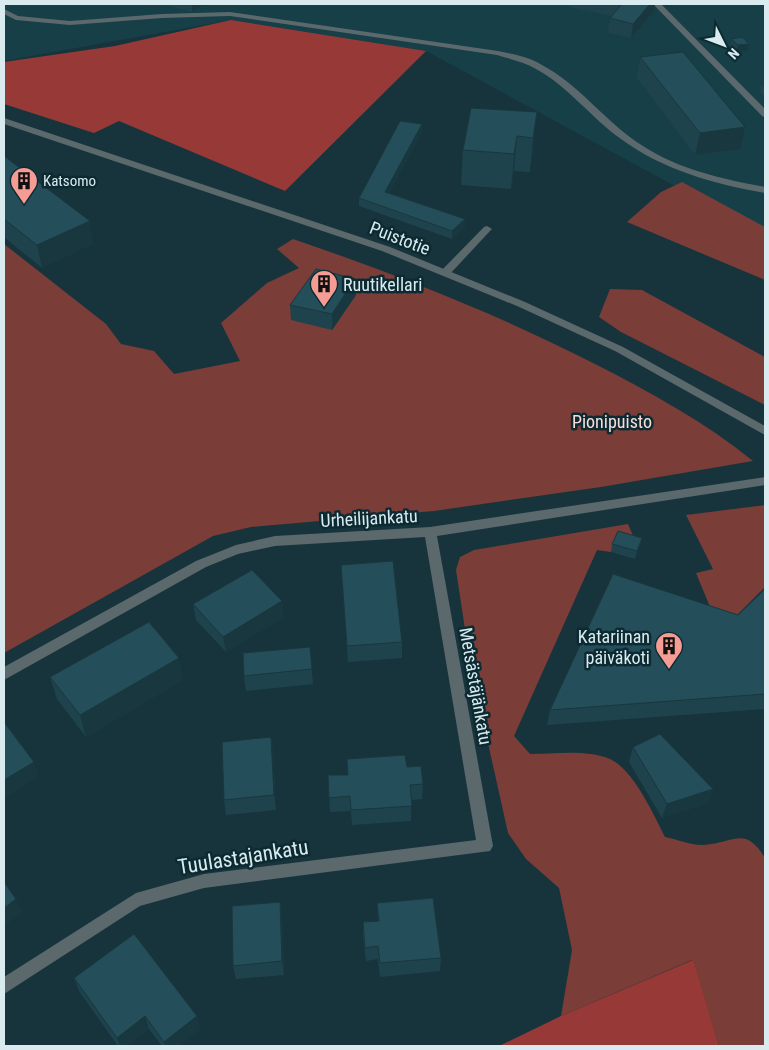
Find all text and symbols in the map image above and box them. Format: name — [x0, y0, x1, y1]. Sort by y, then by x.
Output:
north arrow — [699, 20, 749, 70]
text: N — [725, 45, 742, 62]
building icon: Katsomo — [9, 166, 39, 205]
place label: Katsomo — [43, 172, 96, 190]
street label: Puistotie — [367, 217, 433, 259]
building icon: Ruutikellari — [309, 269, 339, 308]
place label: Ruutikellari — [343, 274, 422, 295]
park label: Pionipuisto — [572, 411, 652, 432]
street label: Urheilijankatu — [320, 505, 418, 531]
street label: Metsästäjänkatu — [455, 626, 497, 746]
place label: Katariinan päiväkoti — [578, 626, 650, 668]
building icon: Katariinan päiväkoti — [654, 631, 684, 670]
street label: Tuulastajankatu — [176, 835, 310, 879]

